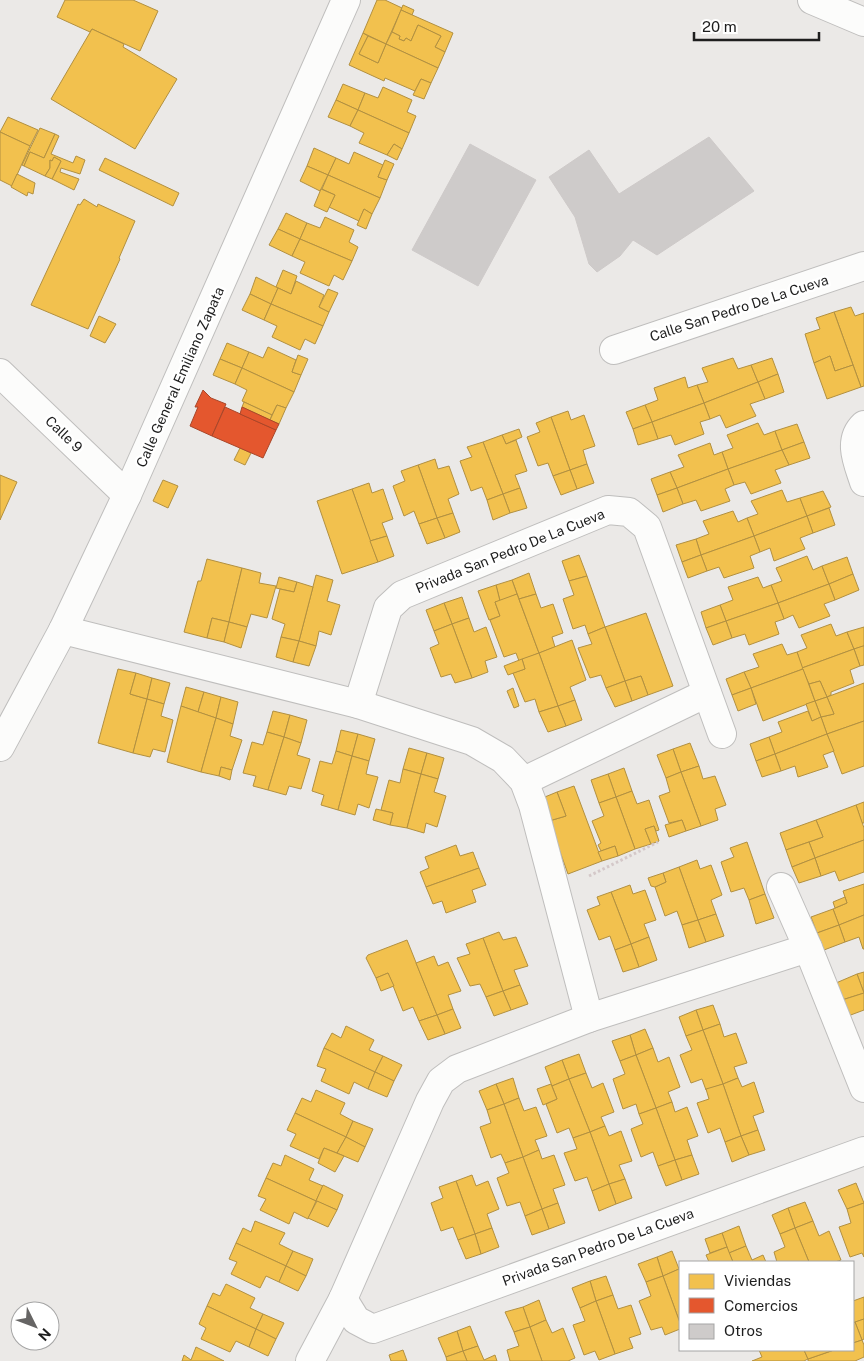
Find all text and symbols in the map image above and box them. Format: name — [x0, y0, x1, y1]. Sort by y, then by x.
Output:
scale bar — [694, 10, 819, 42]
text: 20 m — [702, 18, 737, 35]
street label: Calle San Pedro De La Cueva — [648, 272, 830, 344]
street label: Calle General Emiliano Zapata — [133, 284, 227, 470]
street label: Calle 9 — [42, 413, 86, 456]
street label: Privada San Pedro De La Cueva — [413, 506, 607, 596]
street label: Privada San Pedro De La Cueva — [500, 1205, 696, 1289]
legend — [679, 1261, 854, 1351]
text: Viviendas — [724, 1272, 791, 1289]
text: Comercios — [724, 1297, 798, 1314]
north arrow — [10, 1301, 60, 1351]
text: Otros — [724, 1322, 763, 1339]
text: N — [35, 1325, 54, 1344]

